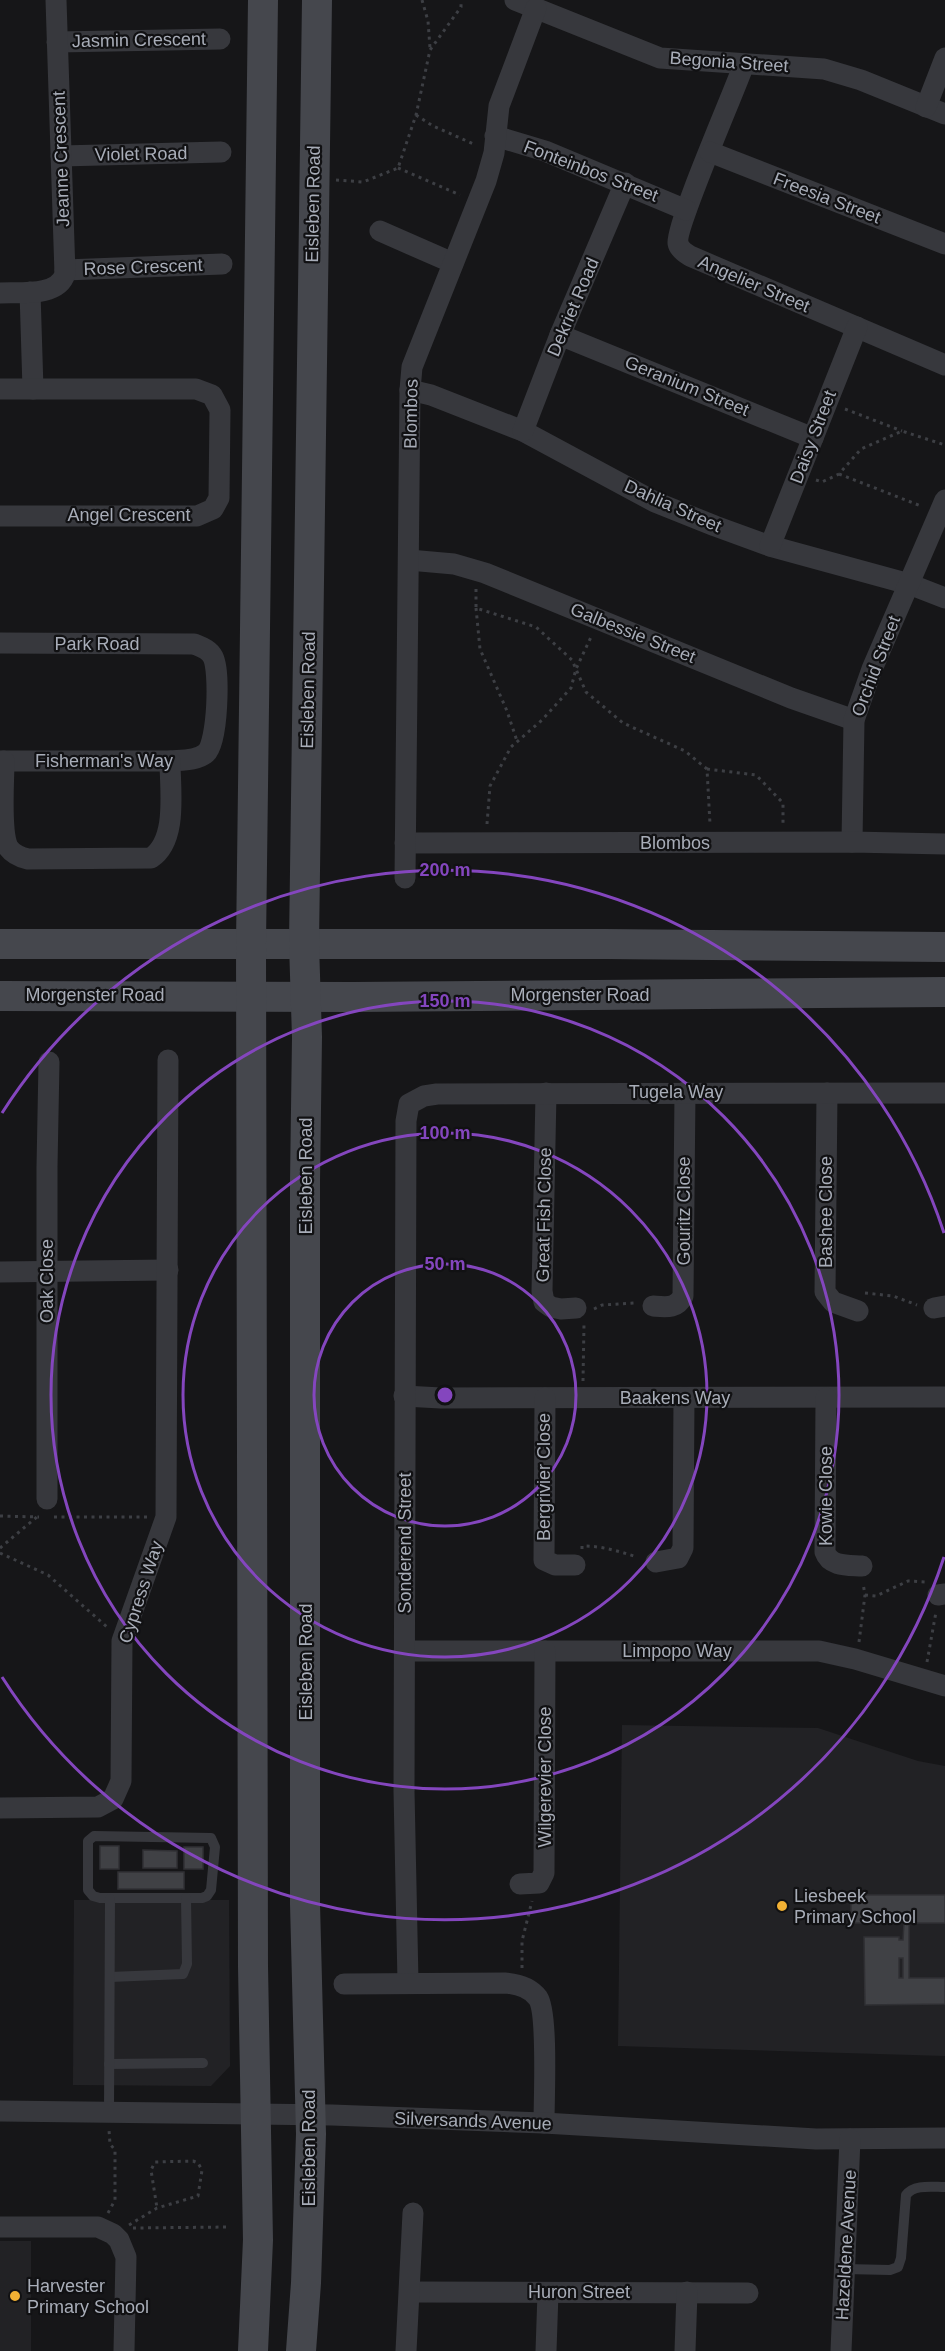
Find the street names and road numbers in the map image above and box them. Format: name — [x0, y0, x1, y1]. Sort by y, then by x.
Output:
street label: Jasmin Crescent — [72, 29, 206, 51]
street label: Begonia Street — [669, 48, 789, 76]
street label: Jeanne Crescent — [49, 91, 73, 227]
street label: Fonteinbos Street — [521, 136, 661, 206]
street label: Violet Road — [94, 143, 188, 165]
street label: Eisleben Road — [302, 145, 324, 263]
street label: Freesia Street — [771, 168, 883, 228]
street label: Angelier Street — [695, 252, 813, 316]
street label: Rose Crescent — [83, 255, 203, 279]
street label: Dekriet Road — [543, 255, 603, 359]
street label: Geranium Street — [622, 352, 752, 420]
street label: Blombos — [400, 379, 422, 449]
street label: Daisy Street — [786, 388, 840, 486]
street label: Dahlia Street — [621, 476, 725, 536]
street label: Angel Crescent — [67, 505, 191, 525]
street label: Galbessie Street — [568, 599, 698, 667]
street label: Orchid Street — [848, 613, 904, 719]
street label: Eisleben Road — [297, 631, 319, 749]
street label: Park Road — [54, 634, 140, 654]
street label: Fisherman's Way — [35, 751, 173, 771]
street label: Blombos — [640, 833, 710, 853]
street label: Morgenster Road — [25, 985, 165, 1005]
street label: Morgenster Road — [510, 985, 650, 1005]
street label: Tugela Way — [629, 1082, 723, 1102]
street label: Eisleben Road — [296, 1117, 316, 1235]
street label: Great Fish Close — [533, 1147, 555, 1283]
street label: Gouritz Close — [674, 1156, 694, 1266]
street label: Bashee Close — [816, 1156, 836, 1268]
street label: Oak Close — [37, 1239, 57, 1323]
street label: Baakens Way — [620, 1388, 730, 1408]
street label: Bergrivier Close — [534, 1413, 554, 1541]
street label: Kowie Close — [816, 1446, 836, 1546]
street label: Sonderend Street — [395, 1472, 415, 1614]
street label: Cypress Way — [115, 1538, 167, 1646]
street label: Eisleben Road — [296, 1603, 316, 1721]
street label: Limpopo Way — [622, 1641, 732, 1661]
street label: Wilgerevier Close — [535, 1706, 555, 1848]
street label: Eisleben Road — [299, 2089, 319, 2207]
street label: Silversands Avenue — [394, 2108, 552, 2134]
street label: Hazeldene Avenue — [832, 2169, 860, 2321]
street label: Huron Street — [528, 2282, 630, 2302]

